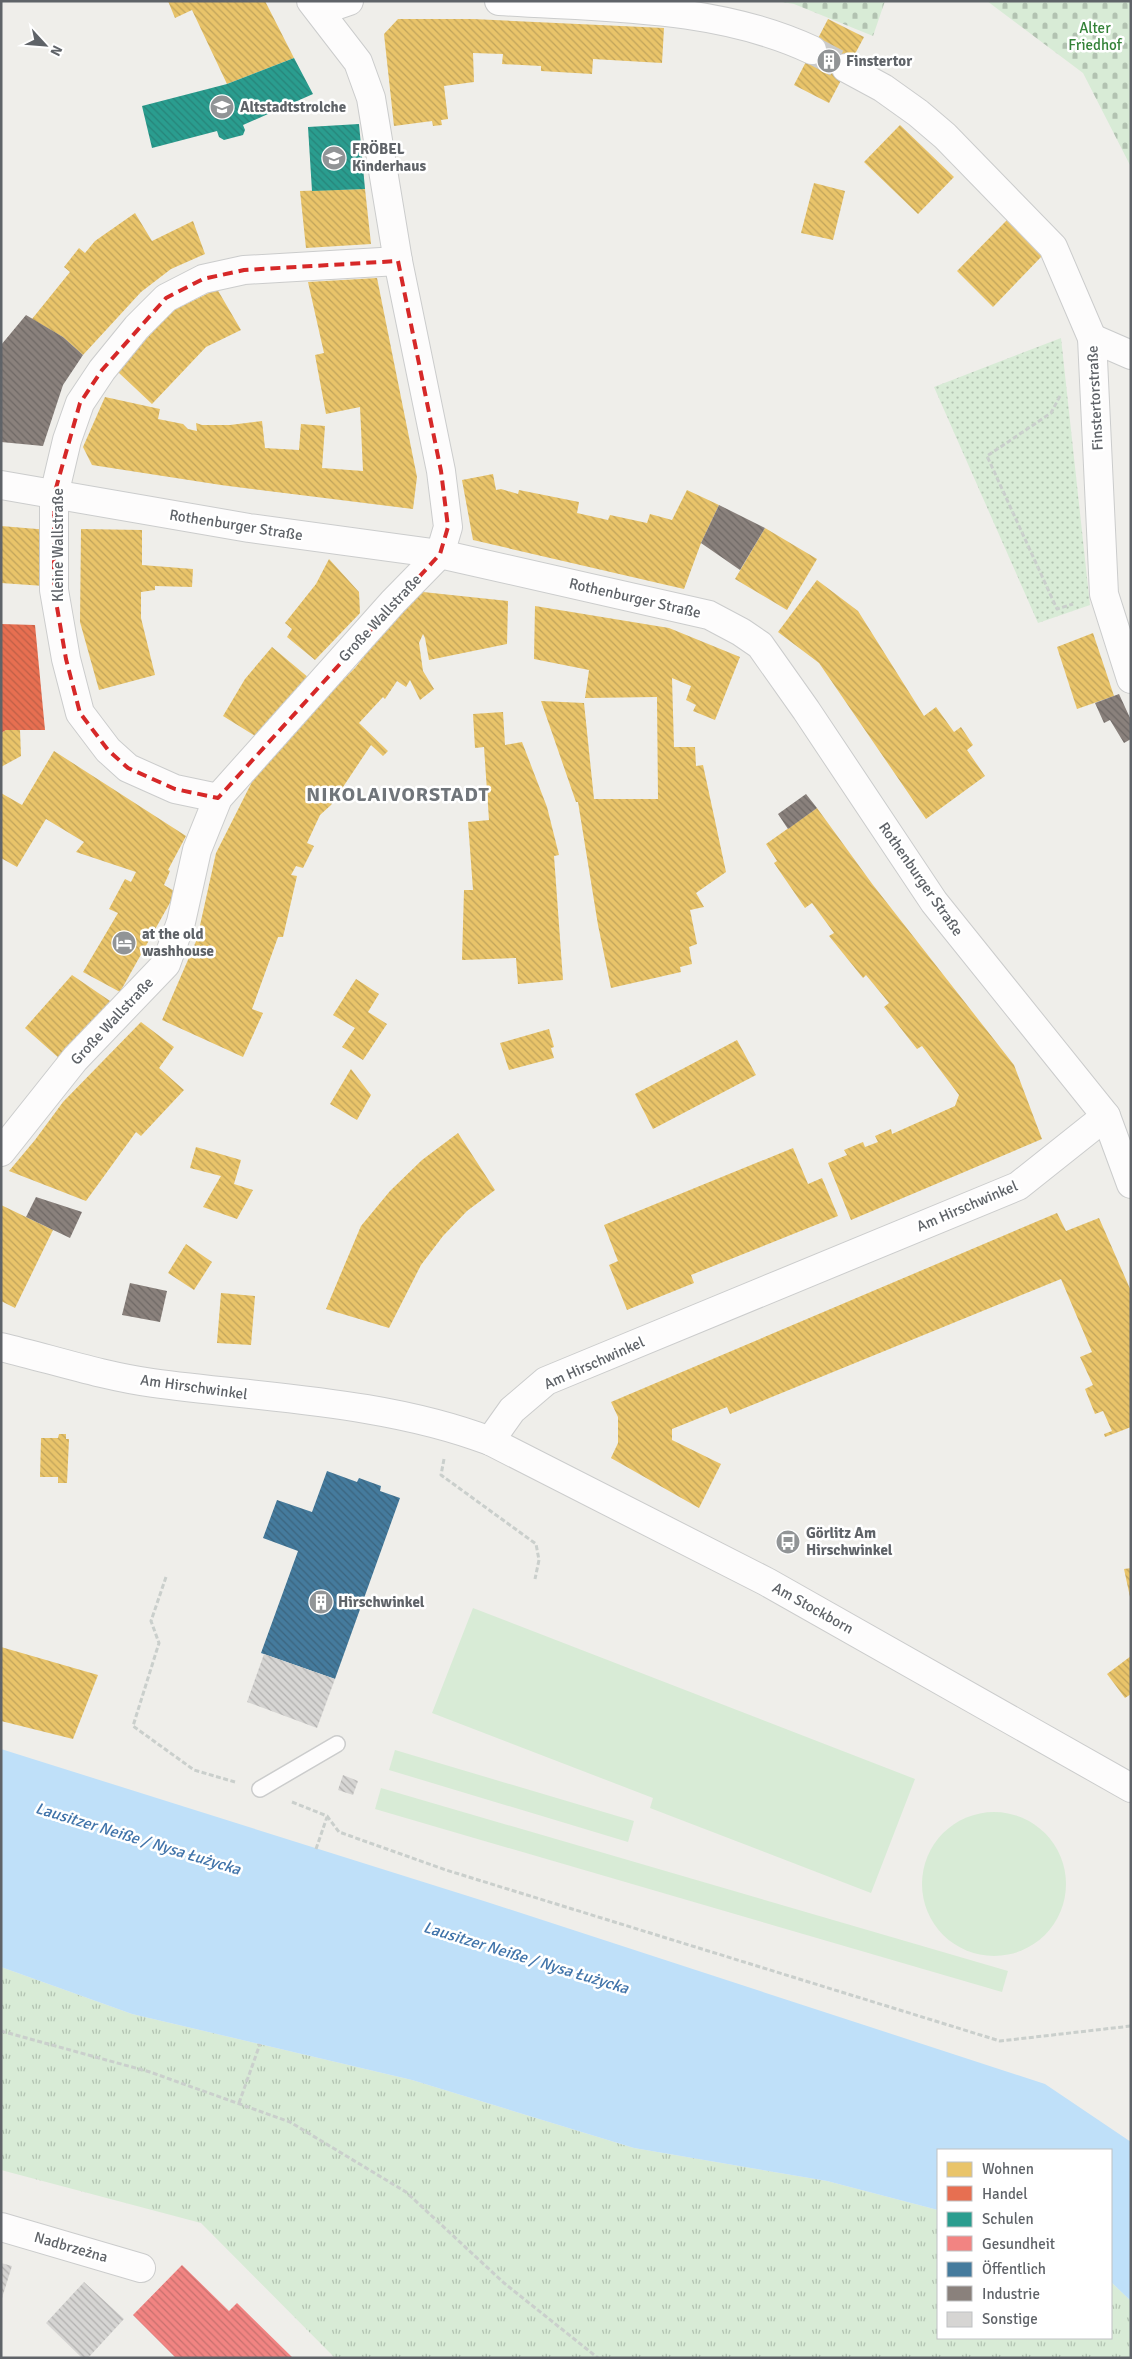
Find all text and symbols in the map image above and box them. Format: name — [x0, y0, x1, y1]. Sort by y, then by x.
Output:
park label: Alter Friedhof — [1068, 19, 1123, 54]
north arrow — [20, 20, 70, 70]
text: N — [46, 42, 66, 59]
building icon: Finstertor — [816, 48, 842, 74]
place label: Finstertor — [846, 52, 912, 70]
school or university icon: Altstadtstrolche — [209, 94, 235, 120]
place label: Altstadtstrolche — [240, 98, 346, 116]
place label: FRÖBEL Kinderhaus — [352, 140, 427, 175]
school or university icon: FRÖBEL Kinderhaus — [321, 145, 347, 171]
street label: Finstertorstraße — [1083, 345, 1107, 451]
street label: Kleine Wallstraße — [49, 488, 67, 602]
street label: Rothenburger Straße — [168, 506, 304, 544]
street label: Große Wallstraße — [335, 571, 425, 665]
street label: Rothenburger Straße — [567, 574, 703, 622]
district label: NIKOLAIVORSTADT — [306, 782, 490, 807]
street label: Rothenburger Straße — [875, 819, 967, 939]
place label: at the old washhouse — [142, 925, 214, 960]
hotel icon: at the old washhouse — [111, 930, 137, 956]
street label: Große Wallstraße — [67, 974, 157, 1068]
street label: Am Hirschwinkel — [914, 1177, 1020, 1235]
street label: Am Hirschwinkel — [541, 1333, 647, 1393]
street label: Am Hirschwinkel — [139, 1371, 249, 1403]
place label: Görlitz Am Hirschwinkel — [806, 1524, 893, 1559]
bus stop icon: Görlitz Am Hirschwinkel — [775, 1529, 801, 1555]
street label: Am Stockborn — [769, 1578, 857, 1638]
building icon: Hirschwinkel — [308, 1589, 334, 1615]
place label: Hirschwinkel — [338, 1593, 425, 1611]
water label: Lausitzer Neiße / Nysa Łużycka — [33, 1798, 244, 1880]
water label: Lausitzer Neiße / Nysa Łużycka — [421, 1917, 632, 1999]
legend — [937, 2149, 1112, 2339]
text: Wohnen — [982, 2160, 1034, 2178]
text: Handel — [982, 2185, 1028, 2203]
text: Schulen — [982, 2210, 1034, 2228]
street label: Nadbrzeżna — [32, 2228, 110, 2266]
text: Gesundheit — [982, 2235, 1055, 2253]
text: Öffentlich — [982, 2260, 1046, 2278]
text: Industrie — [982, 2285, 1040, 2303]
text: Sonstige — [982, 2310, 1038, 2328]

